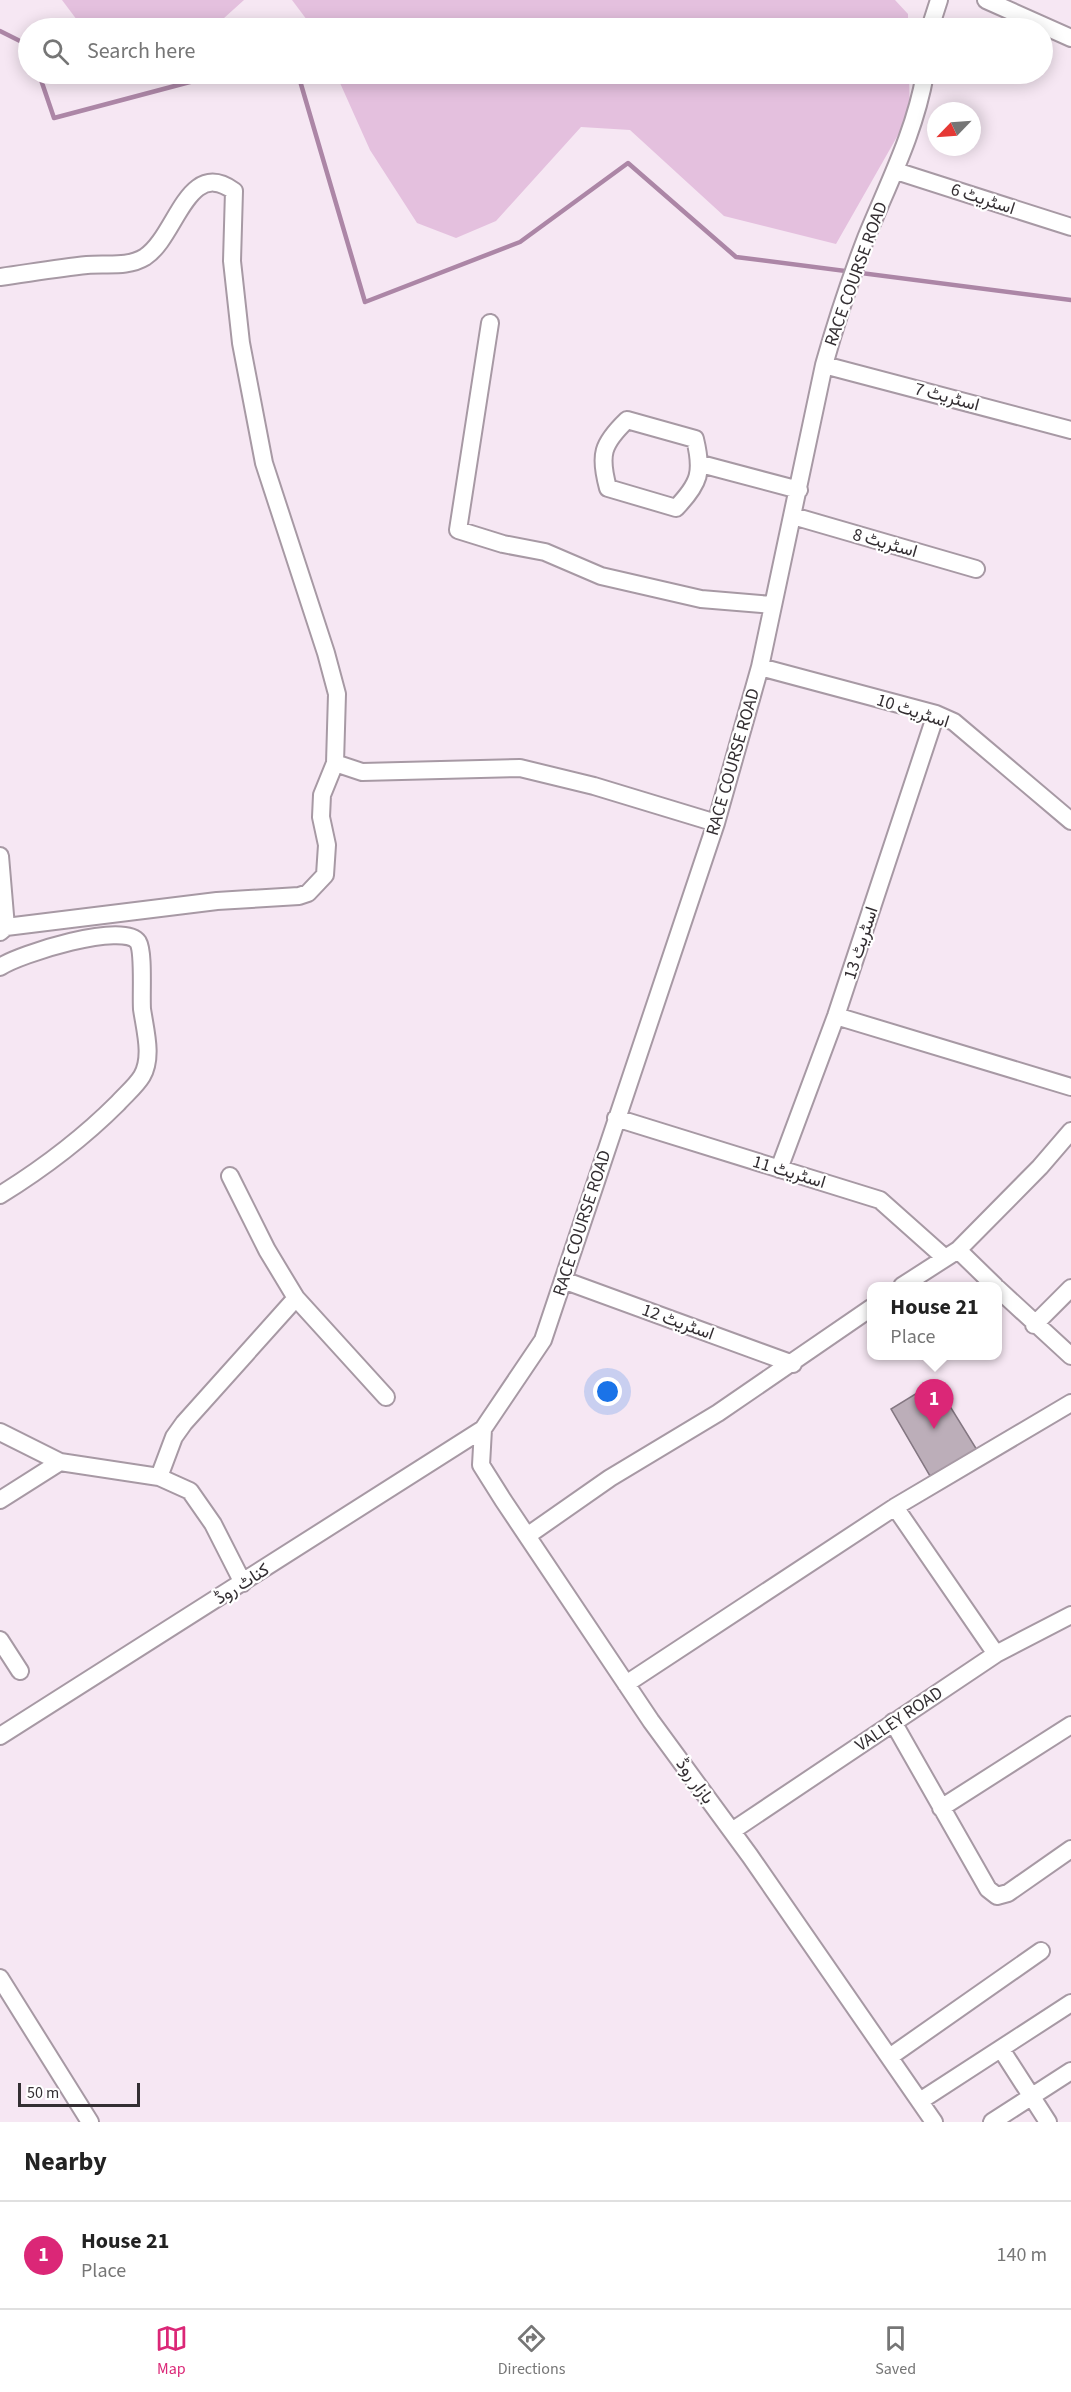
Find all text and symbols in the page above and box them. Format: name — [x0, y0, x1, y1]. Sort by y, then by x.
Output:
search box — [18, 18, 1053, 84]
icon: search — [39, 35, 72, 68]
text: Search here — [87, 35, 195, 67]
north arrow — [927, 102, 981, 156]
street label: اسٹریٹ 6 — [948, 177, 1018, 221]
street label: RACE COURSE ROAD — [818, 198, 894, 350]
street label: اسٹریٹ 7 — [912, 376, 982, 418]
street label: اسٹریٹ 8 — [850, 522, 920, 564]
street label: RACE COURSE ROAD — [700, 685, 766, 839]
street label: اسٹریٹ 10 — [873, 687, 953, 735]
street label: اسٹریٹ 13 — [837, 903, 885, 983]
street label: RACE COURSE ROAD — [547, 1147, 617, 1299]
street label: اسٹریٹ 11 — [749, 1149, 829, 1195]
popup — [867, 1282, 1002, 1360]
text: House 21 — [890, 1291, 979, 1323]
street label: اسٹریٹ 12 — [638, 1297, 718, 1347]
text: Place — [890, 1323, 935, 1351]
your location — [593, 1377, 622, 1406]
pin: 1 — [914, 1380, 954, 1429]
street label: کناٹ روڈ — [210, 1557, 274, 1611]
street label: VALLEY ROAD — [850, 1680, 948, 1758]
street label: بازار روڈ — [670, 1753, 720, 1809]
scale bar — [18, 2080, 140, 2108]
text: 50 m — [27, 2082, 59, 2104]
text: Nearby — [24, 2143, 107, 2180]
text: House 21 — [81, 2225, 169, 2257]
text: 1 — [38, 2241, 49, 2269]
text: 140 m — [997, 2241, 1047, 2269]
text: Place — [81, 2257, 126, 2285]
tab: Map — [155, 2322, 188, 2380]
tab: Directions — [498, 2322, 565, 2380]
tab: Saved — [875, 2322, 916, 2380]

